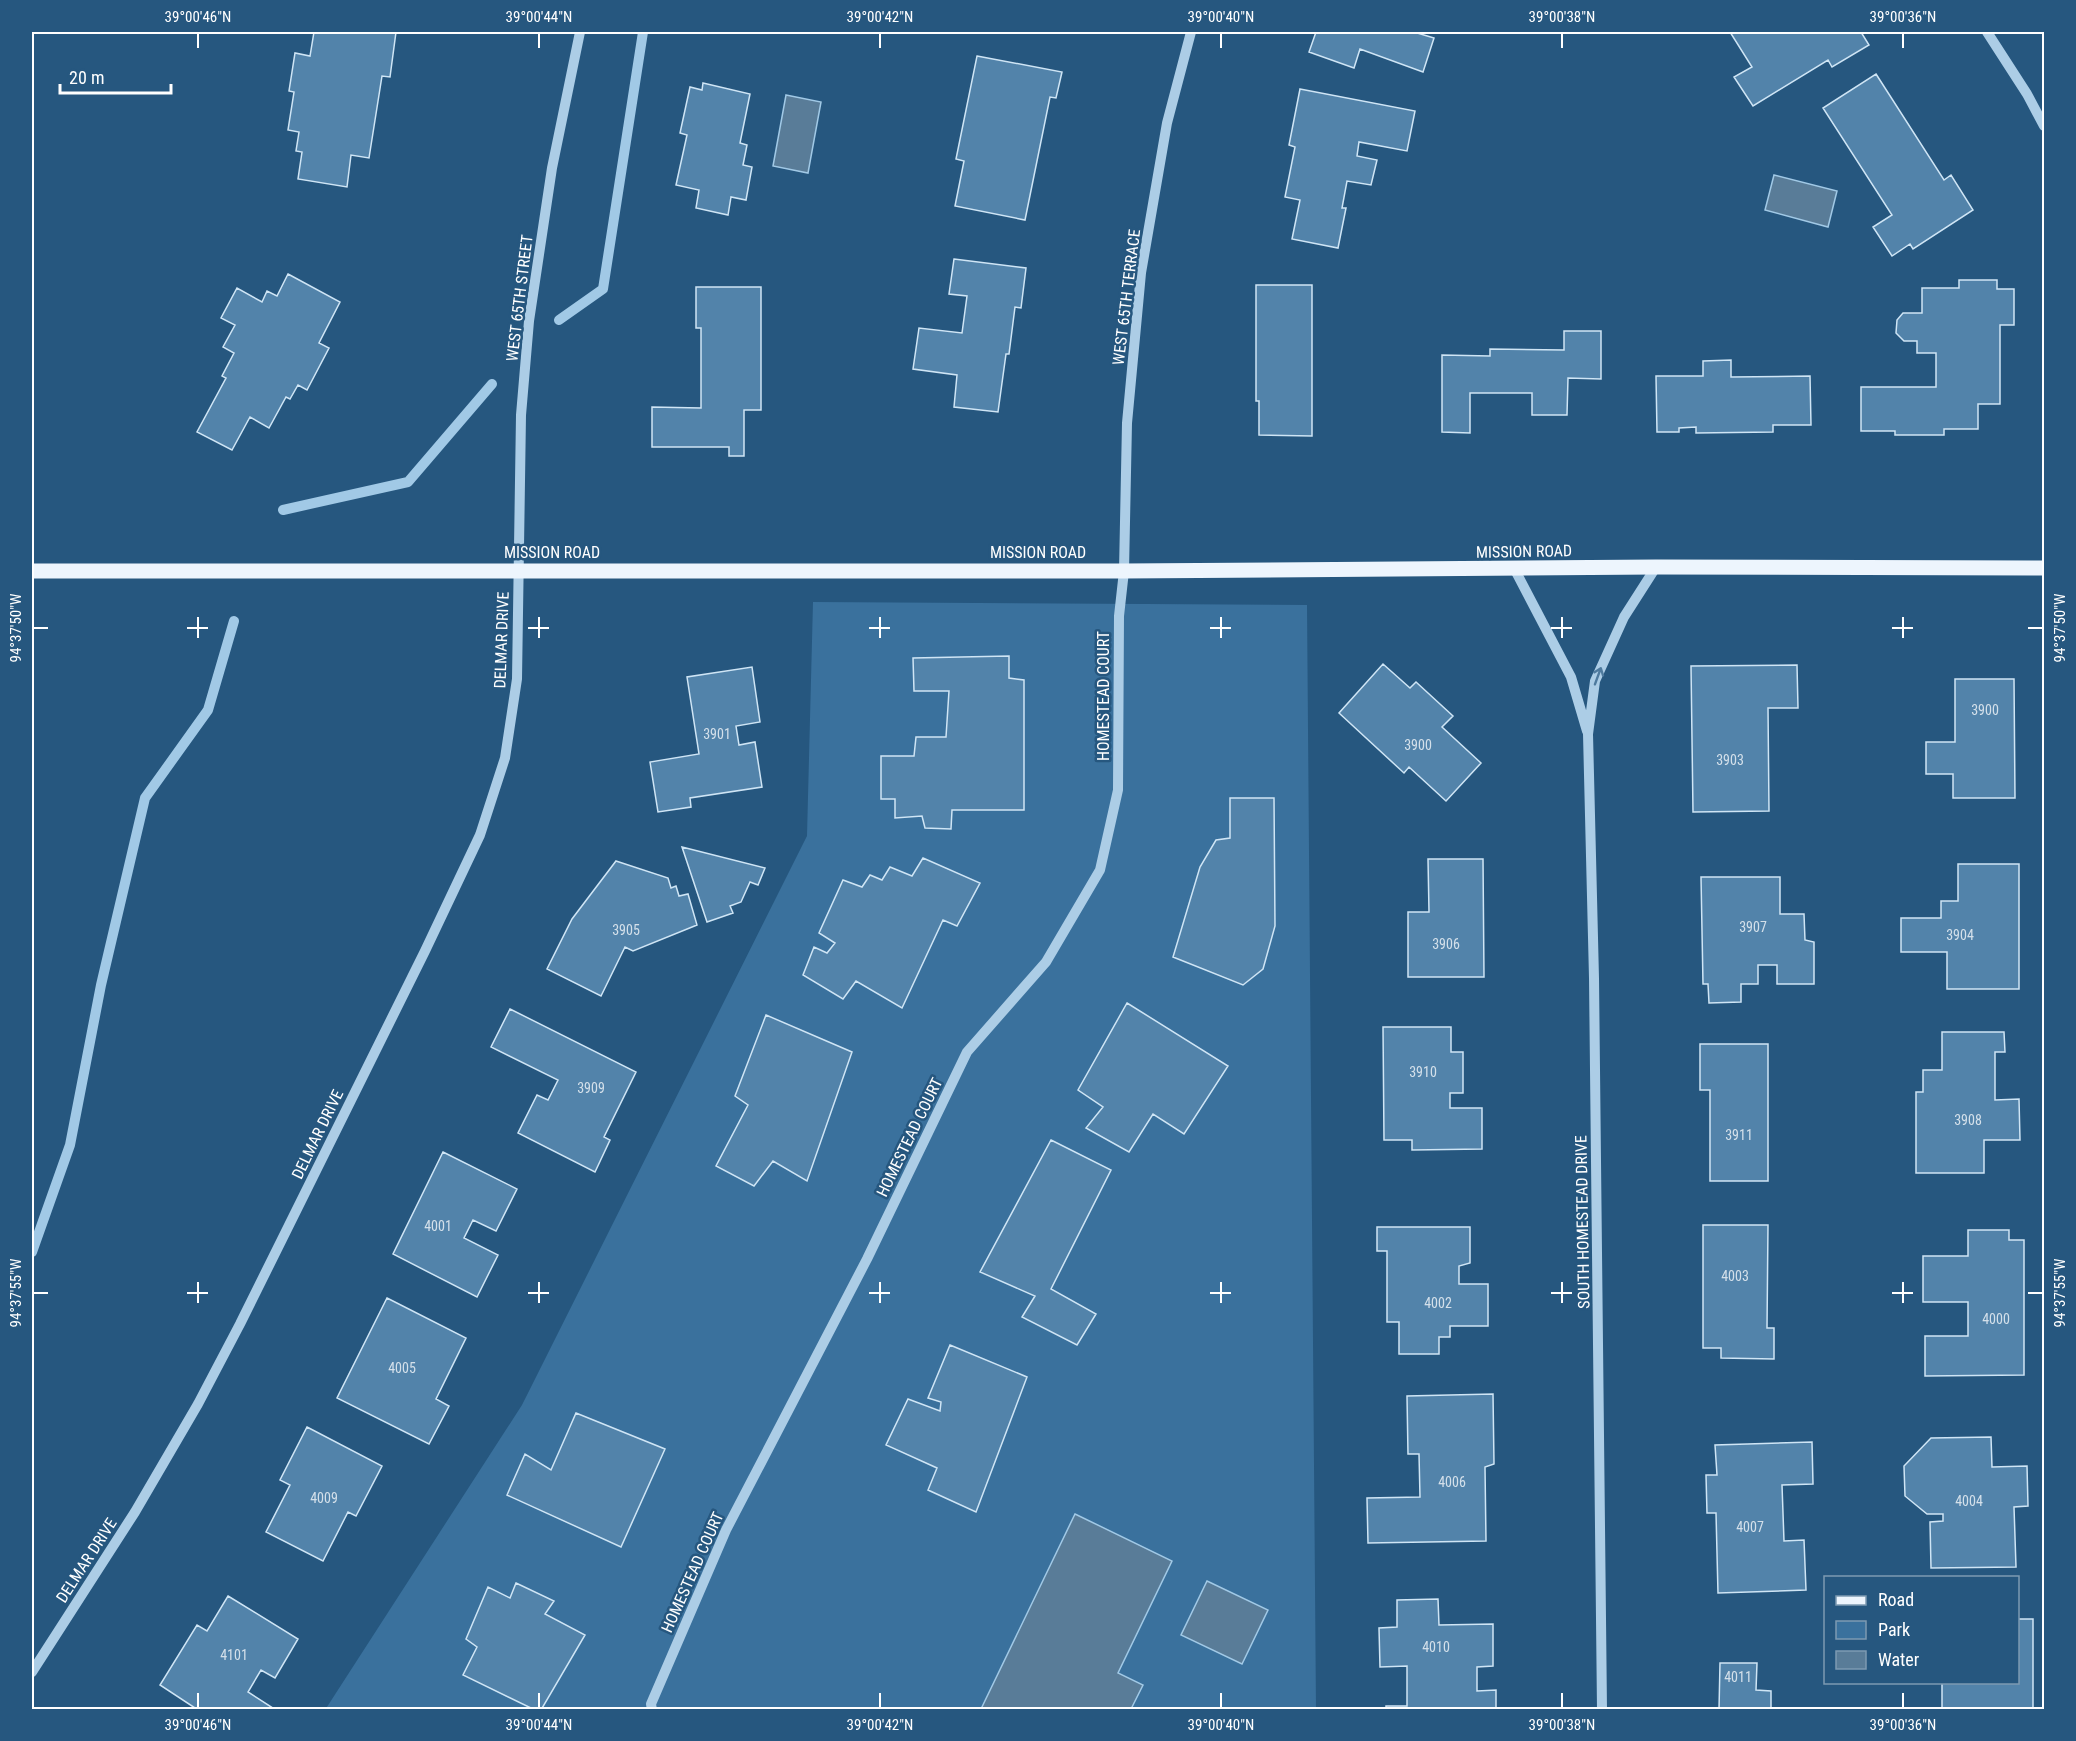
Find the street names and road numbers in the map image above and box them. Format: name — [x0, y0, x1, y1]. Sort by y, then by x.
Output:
street label: WEST 65TH TERRACE — [1109, 228, 1144, 366]
street label: WEST 65TH STREET — [502, 234, 537, 362]
street label: MISSION ROAD — [1476, 541, 1572, 562]
street label: MISSION ROAD — [504, 543, 600, 562]
street label: MISSION ROAD — [990, 543, 1086, 562]
street label: DELMAR DRIVE — [490, 591, 513, 689]
street label: HOMESTEAD COURT — [1094, 631, 1113, 761]
street label: HOMESTEAD COURT — [872, 1075, 946, 1200]
street label: DELMAR DRIVE — [288, 1086, 347, 1182]
street label: SOUTH HOMESTEAD DRIVE — [1571, 1135, 1594, 1309]
street label: HOMESTEAD COURT — [657, 1509, 728, 1635]
street label: DELMAR DRIVE — [52, 1514, 121, 1606]

